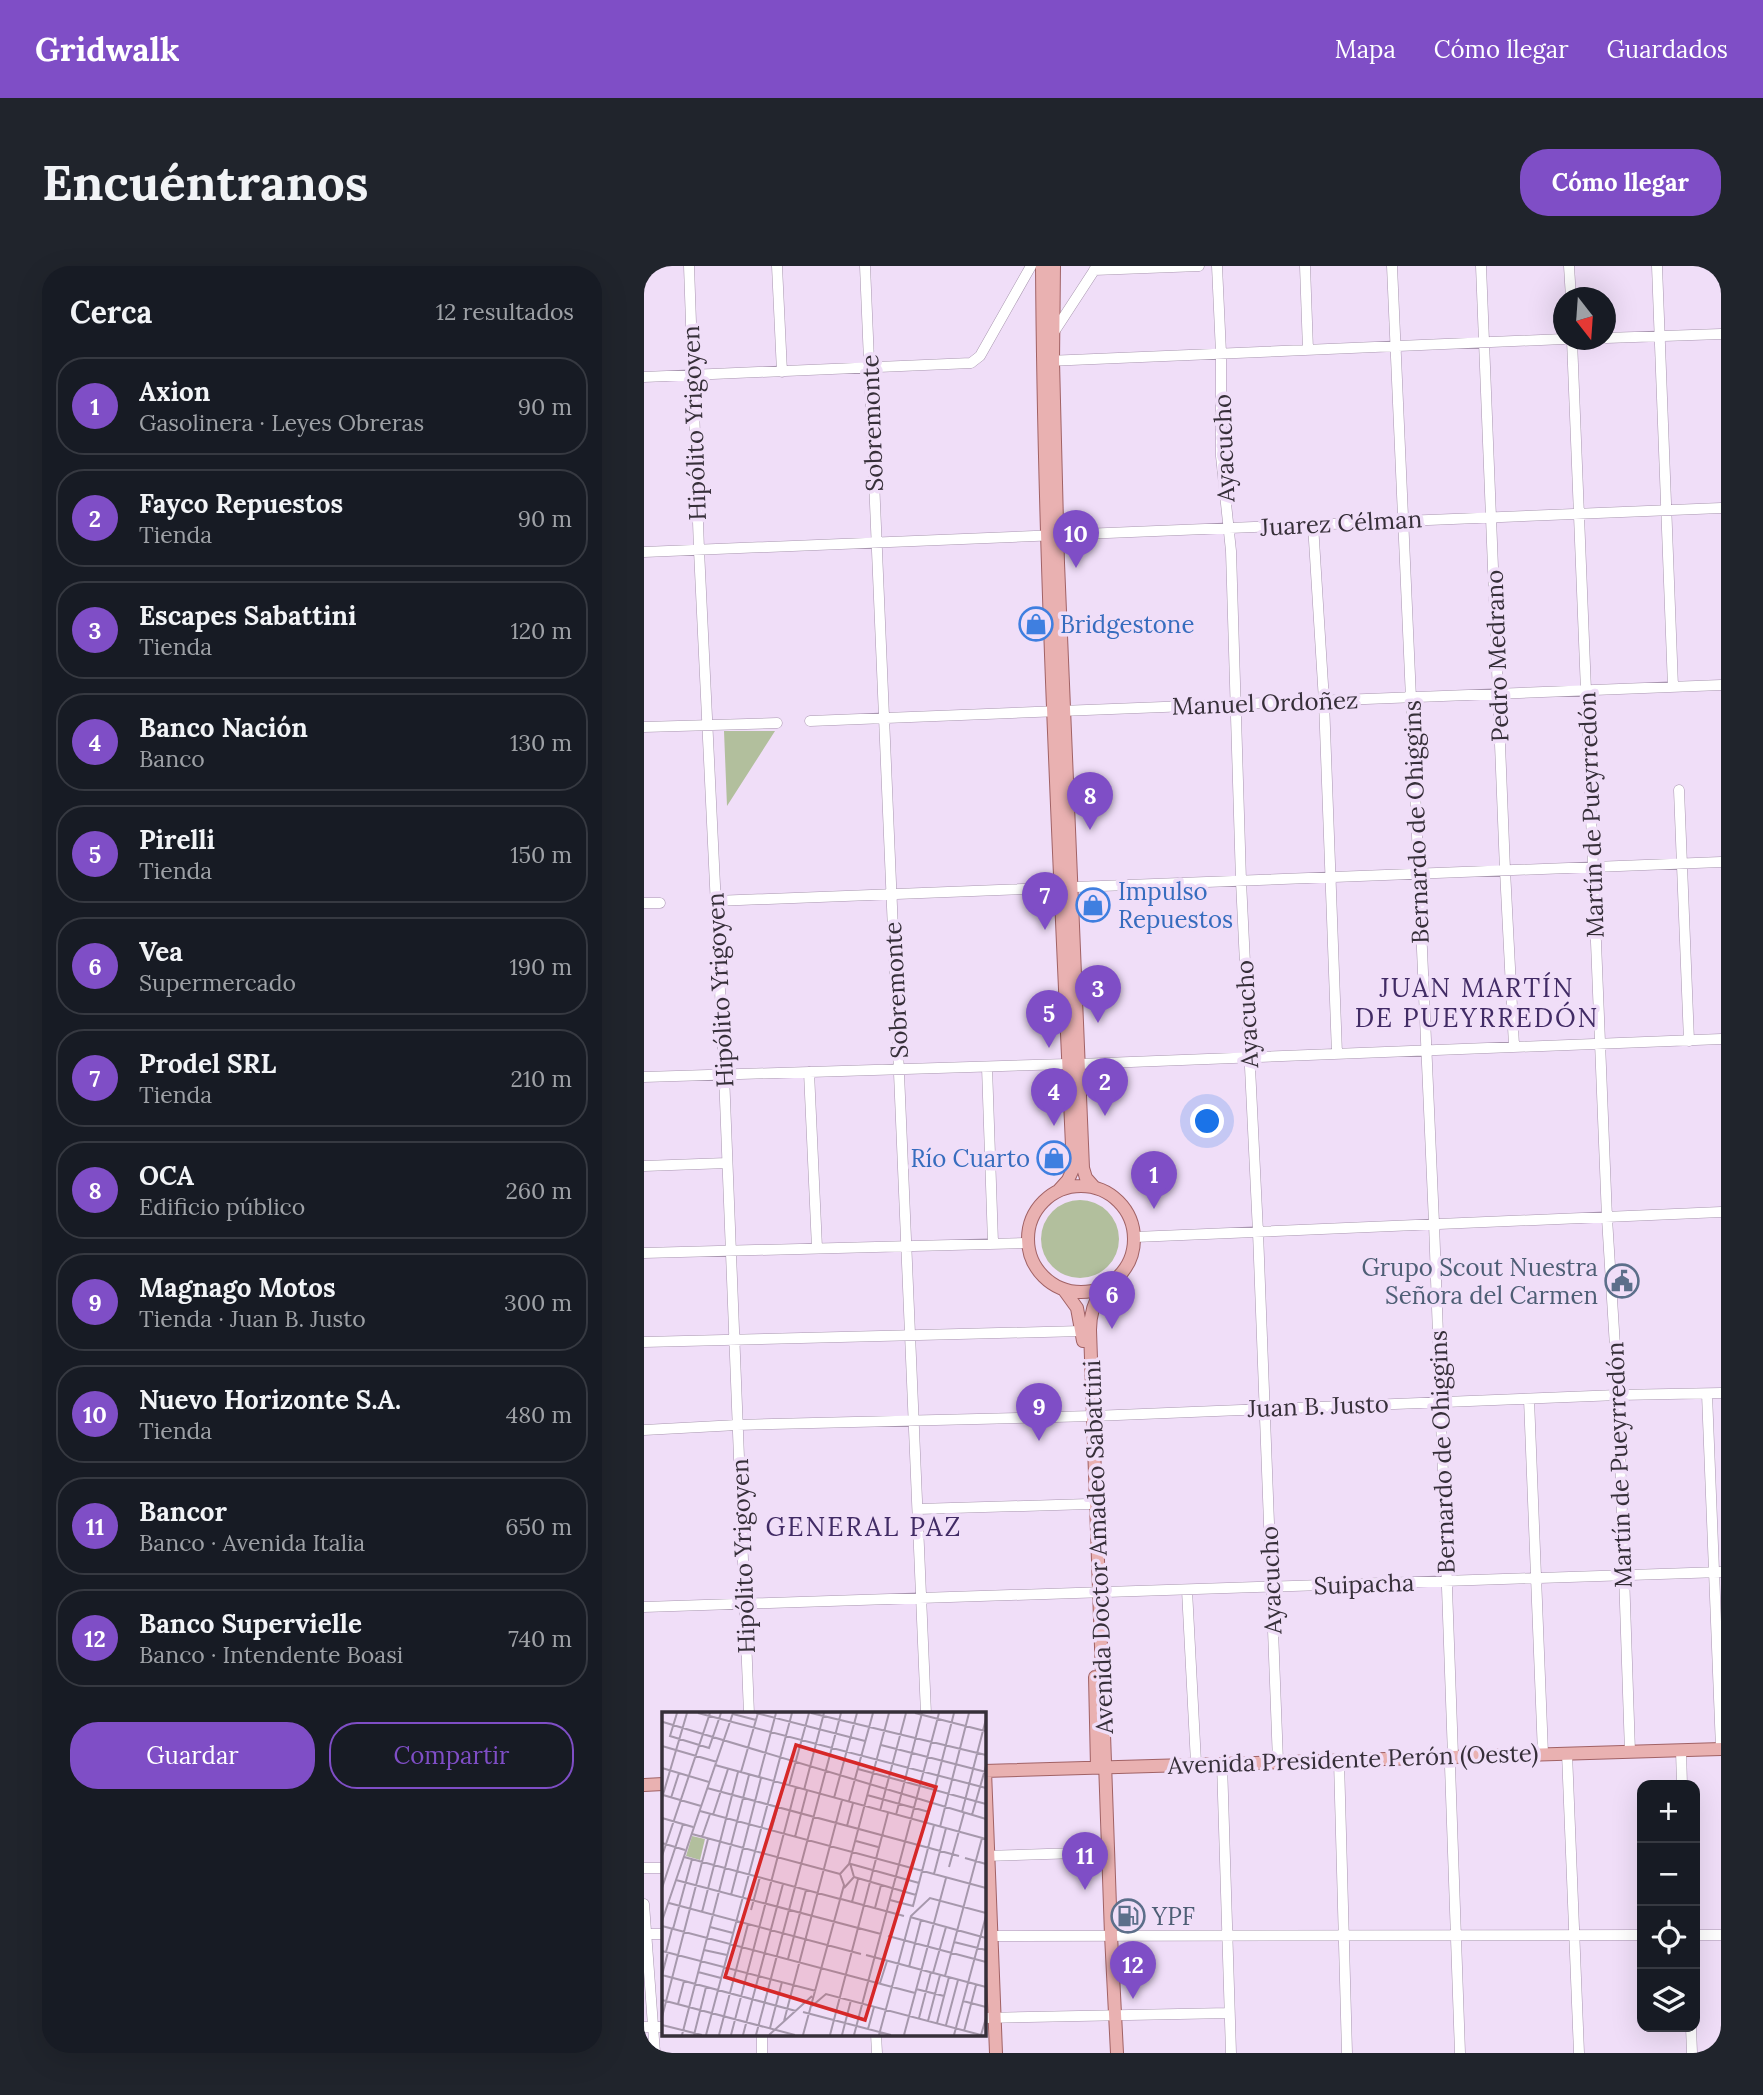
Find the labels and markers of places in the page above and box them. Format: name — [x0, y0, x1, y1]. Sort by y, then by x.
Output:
pin: 10 — [1053, 510, 1099, 568]
shop icon: Bridgestone — [1017, 605, 1055, 643]
place label: Bridgestone — [1060, 609, 1194, 640]
pin: 8 — [1067, 772, 1113, 830]
pin: 7 — [1022, 872, 1068, 930]
place label: Impulso Repuestos — [1118, 876, 1233, 935]
shop icon: Impulso Repuestos — [1074, 886, 1112, 924]
pin: 3 — [1075, 965, 1121, 1023]
pin: 5 — [1026, 990, 1072, 1048]
pin: 2 — [1082, 1058, 1128, 1116]
pin: 4 — [1031, 1068, 1077, 1126]
shop icon: Río Cuarto — [1035, 1139, 1073, 1177]
place label: Río Cuarto — [910, 1143, 1030, 1174]
pin: 1 — [1131, 1151, 1177, 1209]
place label: Grupo Scout Nuestra Señora del Carmen — [1361, 1252, 1598, 1311]
public building icon: Grupo Scout Nuestra Señora del Carmen — [1603, 1262, 1641, 1300]
pin: 6 — [1089, 1271, 1135, 1329]
pin: 9 — [1016, 1383, 1062, 1441]
pin: 11 — [1062, 1832, 1108, 1890]
fuel station icon: YPF — [1109, 1897, 1147, 1935]
place label: YPF — [1151, 1901, 1195, 1932]
pin: 12 — [1110, 1941, 1156, 1999]

